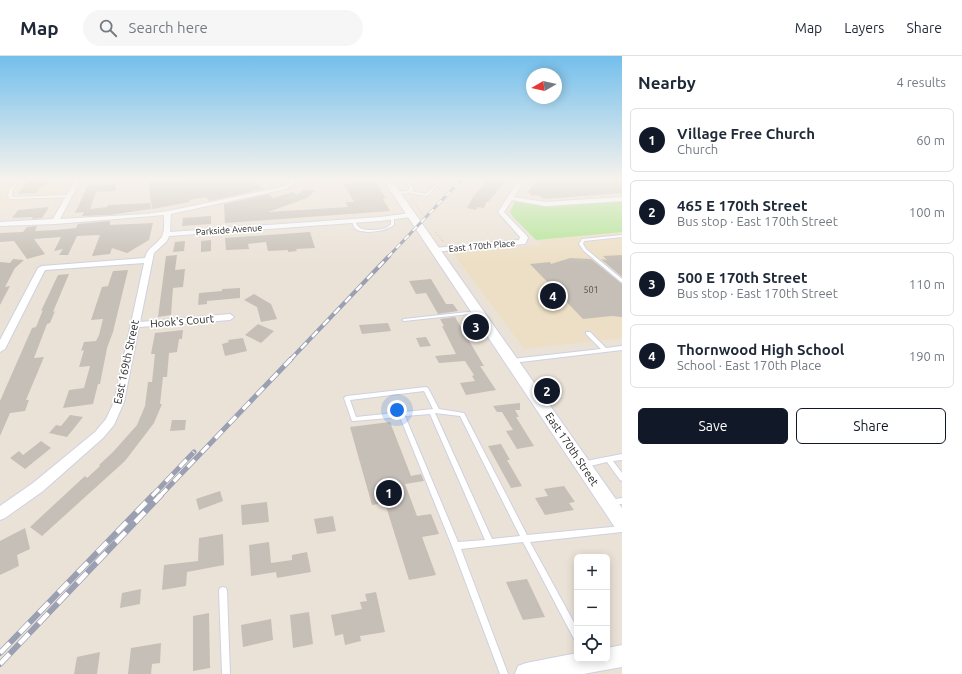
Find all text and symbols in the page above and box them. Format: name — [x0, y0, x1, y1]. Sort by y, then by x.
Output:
search box — [83, 10, 363, 46]
text: Map — [20, 17, 59, 39]
icon: search — [97, 17, 119, 39]
text: Search here — [129, 19, 208, 36]
text: Map — [795, 20, 822, 36]
text: Layers — [844, 20, 884, 36]
text: Share — [906, 20, 942, 36]
north arrow — [526, 68, 562, 104]
text: Nearby — [638, 73, 696, 92]
text: 4 results — [896, 75, 946, 89]
text: Village Free Church — [677, 125, 815, 142]
text: 1 — [648, 133, 656, 147]
text: 60 m — [916, 133, 945, 147]
text: Church — [677, 142, 718, 156]
text: 465 E 170th Street — [677, 197, 807, 214]
text: 2 — [648, 205, 656, 219]
text: 100 m — [909, 205, 945, 219]
text: Bus stop · East 170th Street — [677, 214, 838, 228]
street label: Parkside Avenue — [195, 223, 263, 237]
street label: East 170th Place — [448, 238, 516, 254]
text: 500 E 170th Street — [677, 269, 807, 286]
text: 3 — [648, 277, 656, 291]
text: 110 m — [909, 277, 945, 291]
pin: 4 — [540, 281, 566, 311]
house number: 501 — [583, 285, 599, 295]
text: Bus stop · East 170th Street — [677, 286, 838, 300]
street label: Hook's Court — [150, 312, 215, 330]
pin: 3 — [463, 312, 489, 342]
street label: East 169th Street — [111, 318, 141, 405]
text: Thornwood High School — [677, 341, 844, 358]
text: 4 — [648, 349, 656, 363]
text: 190 m — [909, 349, 945, 363]
text: School · East 170th Place — [677, 358, 821, 372]
pin: 2 — [534, 376, 560, 406]
your location — [387, 400, 407, 420]
button: Save — [638, 408, 788, 444]
button: Share — [796, 408, 946, 444]
street label: East 170th Street — [543, 410, 601, 489]
pin: 1 — [376, 478, 402, 508]
map controls — [574, 554, 610, 662]
button: + — [574, 554, 610, 590]
button: − — [574, 590, 610, 626]
button: locate — [574, 626, 610, 662]

